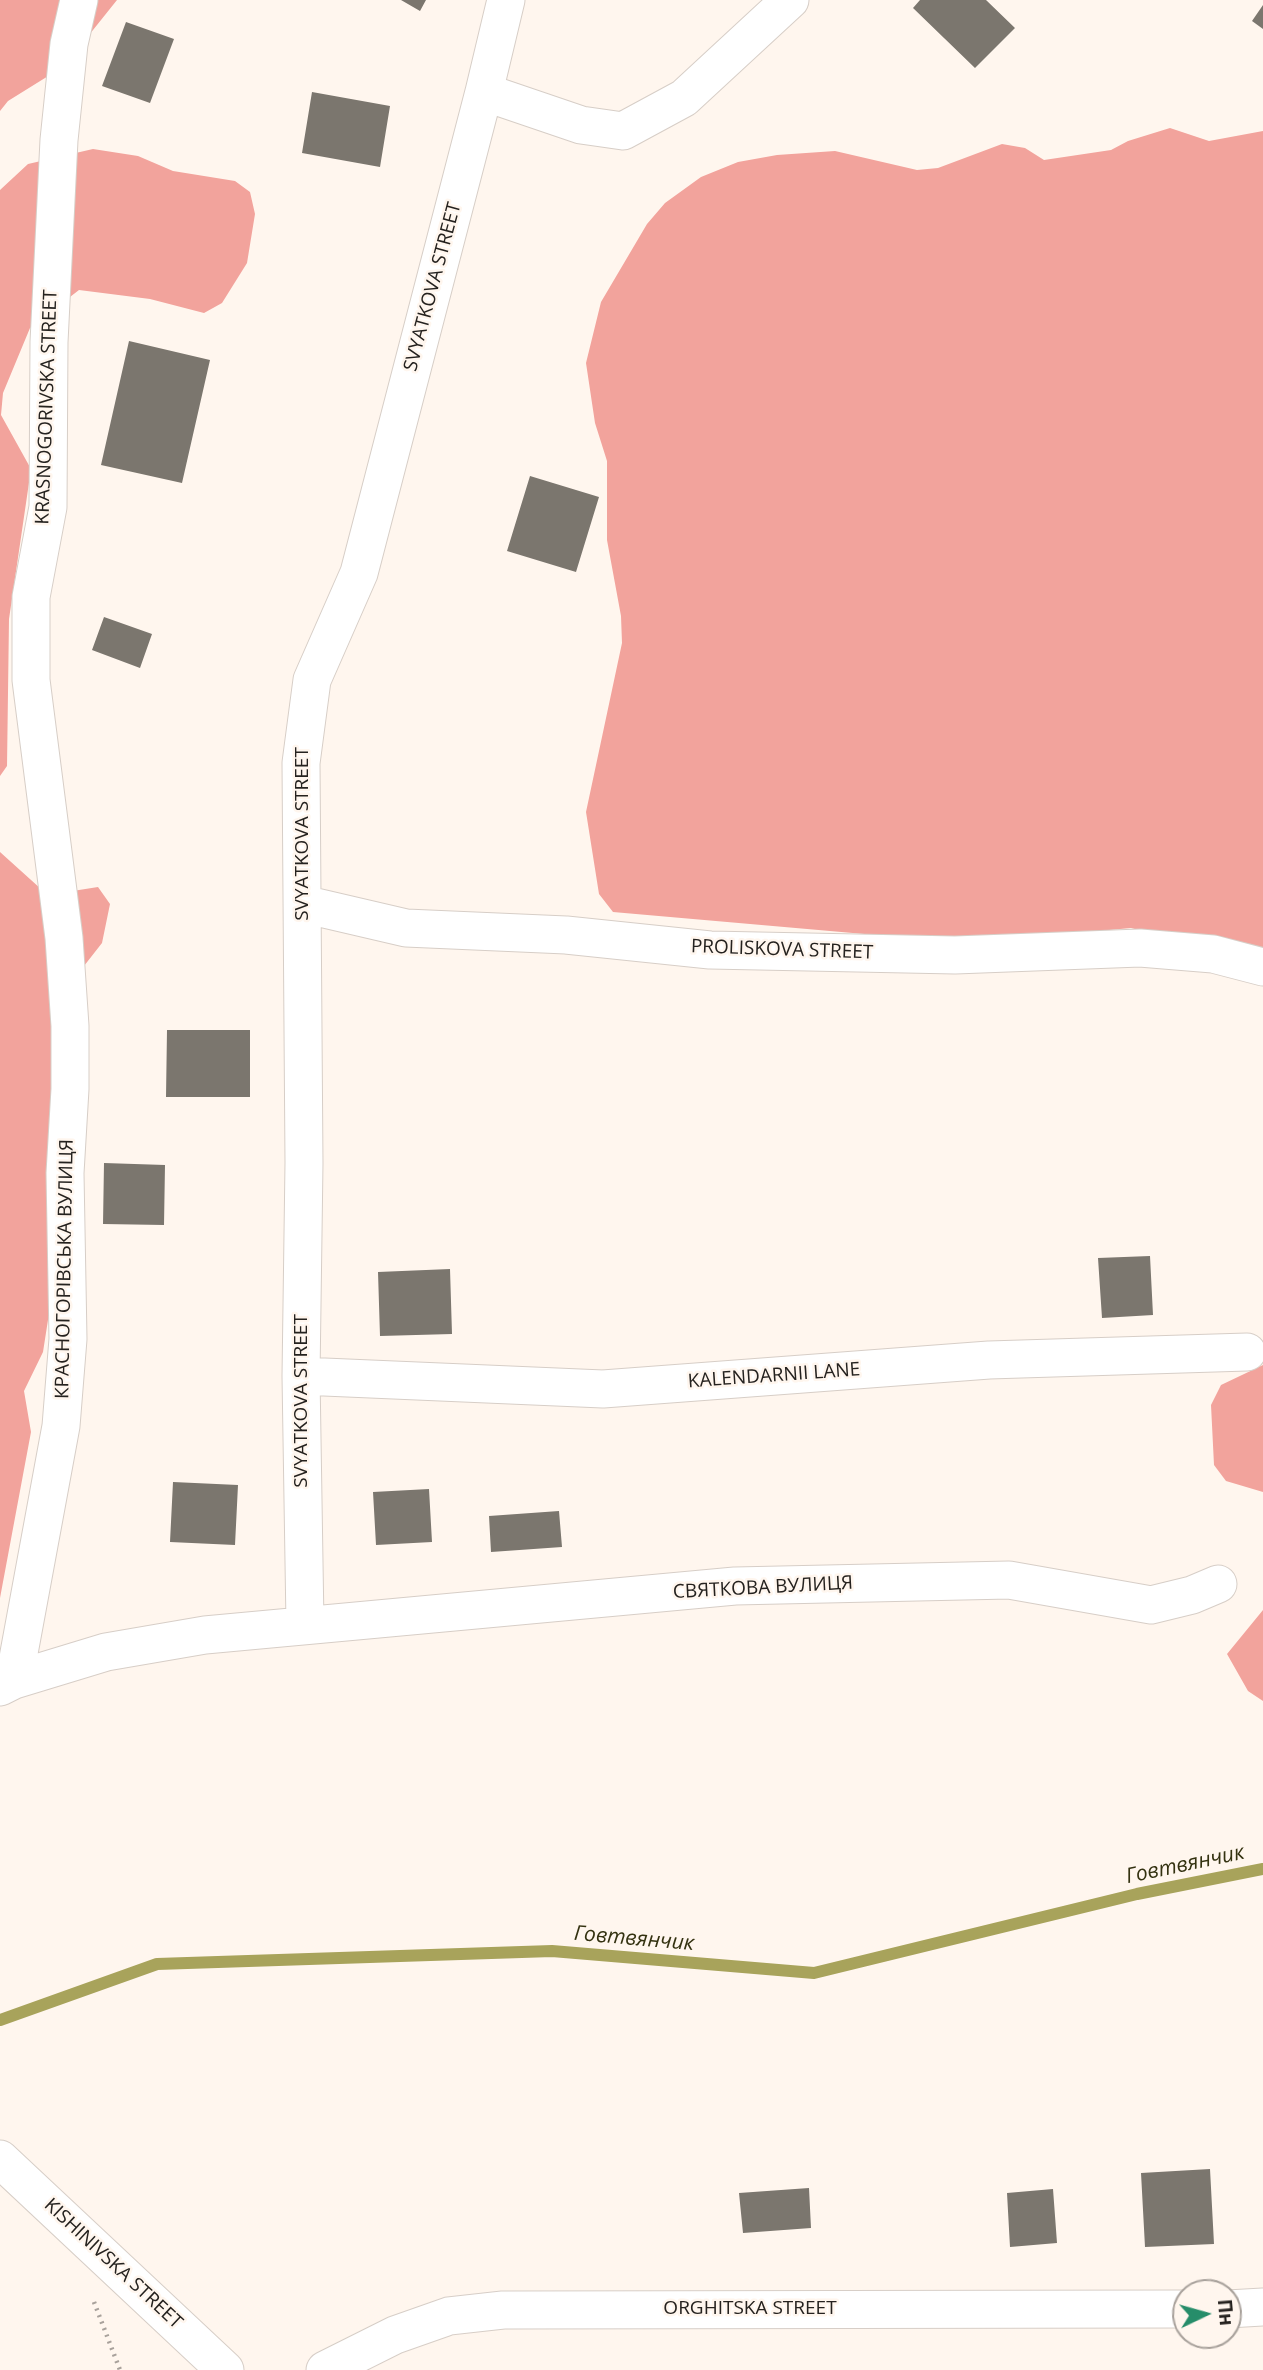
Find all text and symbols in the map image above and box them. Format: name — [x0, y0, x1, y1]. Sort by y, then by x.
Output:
street label: SVYATKOVA STREET — [400, 200, 466, 374]
street label: KRASNOGORIVSKA STREET — [32, 289, 62, 525]
street label: SVYATKOVA STREET — [292, 747, 314, 921]
street label: PROLISKOVA STREET — [690, 935, 874, 965]
street label: КРАСНОГОРІВСЬКА ВУЛИЦЯ — [51, 1139, 79, 1399]
street label: SVYATKOVA STREET — [291, 1314, 313, 1488]
street label: KALENDARNII LANE — [687, 1359, 861, 1393]
street label: СВЯТКОВА ВУЛИЦЯ — [672, 1572, 854, 1604]
water label: Говтвянчик — [1124, 1840, 1246, 1890]
water label: Говтвянчик — [573, 1921, 695, 1957]
street label: KISHINIVSKA STREET — [39, 2194, 187, 2334]
north arrow — [1172, 2279, 1242, 2349]
street label: ORGHITSKA STREET — [663, 2298, 837, 2320]
text: Пн — [1212, 2298, 1240, 2327]

